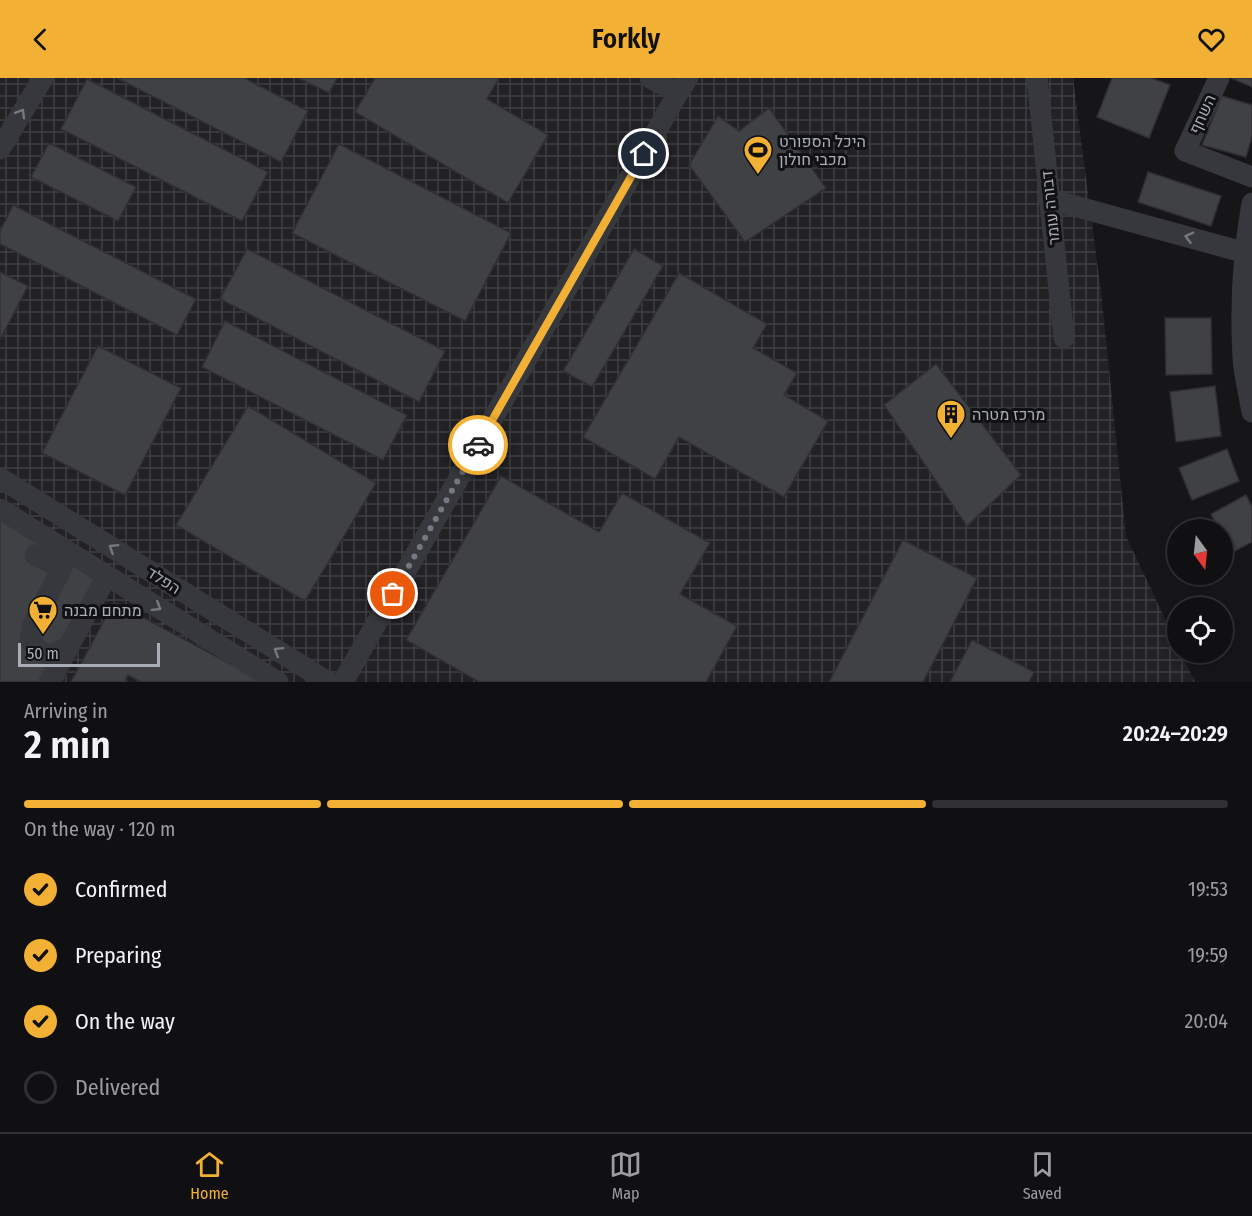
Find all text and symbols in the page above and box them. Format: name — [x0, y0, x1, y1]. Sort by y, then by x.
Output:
icon: back — [24, 23, 57, 56]
text: Forkly — [592, 23, 660, 55]
icon: heart — [1195, 23, 1228, 56]
street label: השחף — [1185, 91, 1220, 137]
one-way arrow — [14, 109, 26, 119]
pin — [618, 128, 669, 179]
place label: היכל הספורט מכבי חולון — [779, 132, 866, 169]
sports icon: היכל הספורט מכבי חולון — [742, 134, 774, 176]
icon: home — [627, 137, 660, 170]
street label: דבורה עומר — [1037, 170, 1064, 246]
one-way arrow — [1184, 232, 1194, 245]
building icon: מרכז מטרה — [935, 398, 967, 440]
place label: מרכז מטרה — [972, 405, 1045, 424]
courier — [448, 415, 508, 475]
icon: car — [462, 429, 495, 462]
north arrow — [1167, 519, 1233, 585]
map controls — [1167, 519, 1233, 663]
one-way arrow — [109, 544, 119, 556]
street label: הפלד — [143, 563, 184, 598]
pin — [367, 568, 418, 619]
icon: bag — [376, 577, 409, 610]
supermarket icon: מתחם מבנה — [27, 594, 59, 636]
button: locate — [1167, 597, 1233, 663]
one-way arrow — [151, 599, 161, 611]
place label: מתחם מבנה — [64, 601, 142, 620]
scale bar — [18, 640, 160, 668]
text: 50 m — [27, 644, 59, 663]
one-way arrow — [274, 647, 284, 659]
text: Arriving in — [24, 699, 108, 723]
text: 20:24–20:29 — [1123, 720, 1228, 747]
text: 2 min — [24, 722, 111, 768]
text: On the way · 120 m — [24, 817, 175, 841]
icon: check — [24, 873, 57, 906]
text: Confirmed — [75, 876, 168, 903]
text: 19:53 — [1188, 877, 1228, 901]
icon: check — [24, 939, 57, 972]
text: Preparing — [75, 942, 161, 969]
text: 19:59 — [1188, 943, 1228, 967]
icon: check — [24, 1005, 57, 1038]
text: On the way — [75, 1008, 175, 1035]
text: 20:04 — [1184, 1009, 1228, 1033]
text: Delivered — [75, 1074, 160, 1101]
tab: Home — [190, 1148, 229, 1203]
tab: Map — [609, 1148, 642, 1203]
tab: Saved — [1023, 1148, 1062, 1203]

